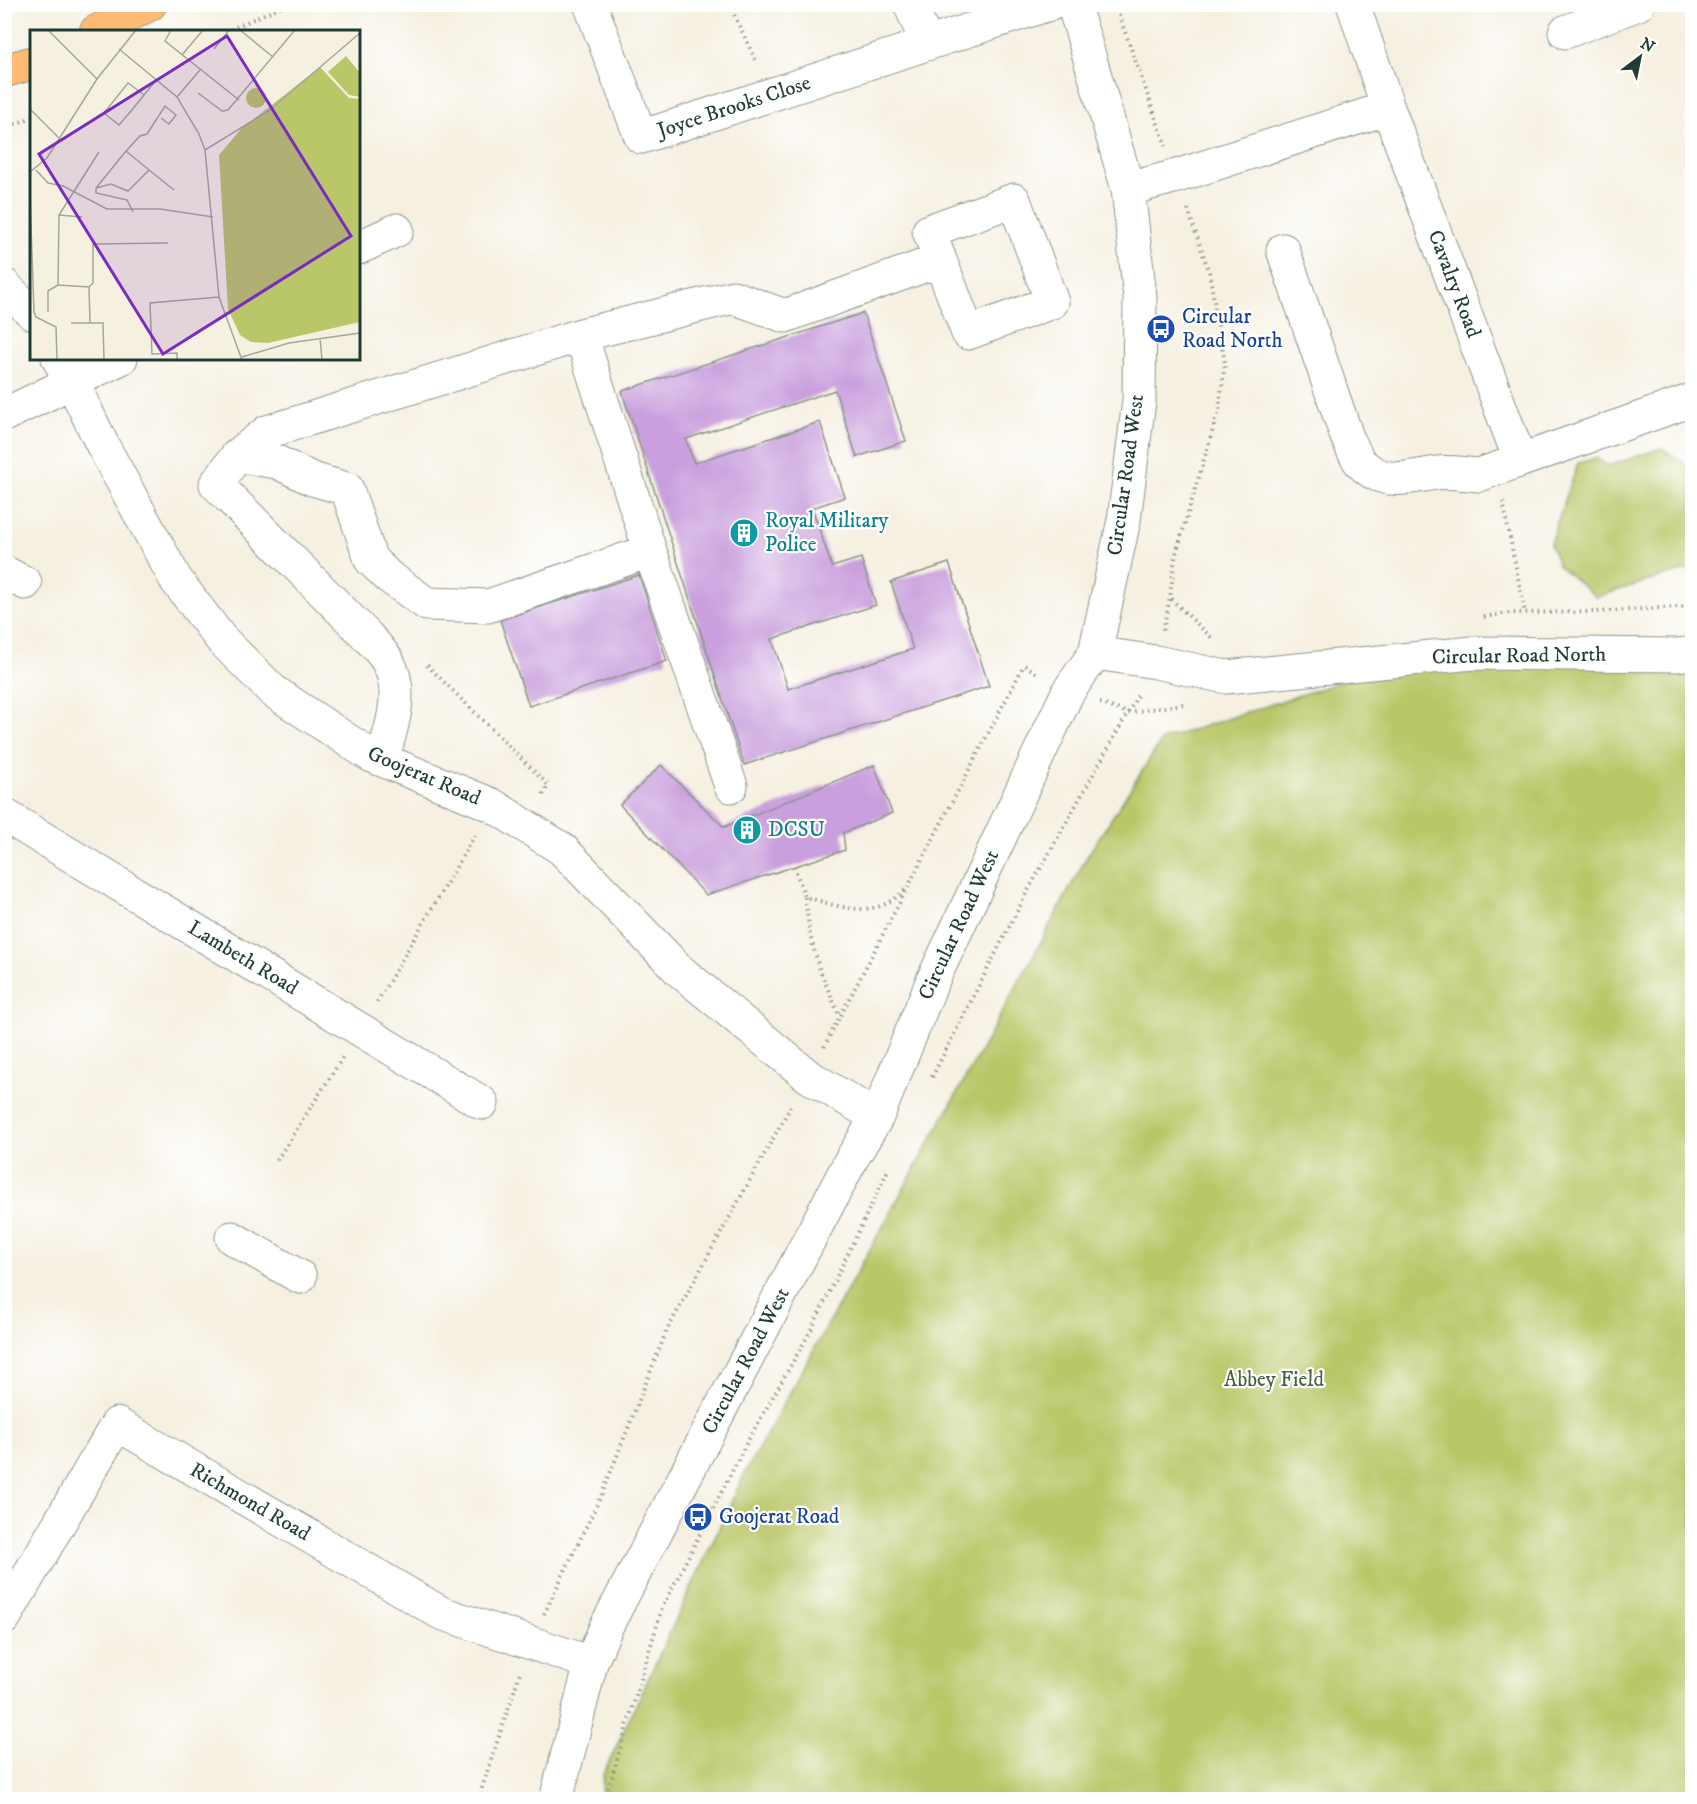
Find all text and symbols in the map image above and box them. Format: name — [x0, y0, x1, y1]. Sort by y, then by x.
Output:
north arrow — [1610, 27, 1670, 87]
inset map — [30, 30, 360, 360]
text: N — [1637, 33, 1658, 57]
street label: Joyce Brooks Close — [652, 70, 814, 145]
street label: Cavalry Road — [1422, 227, 1487, 342]
place label: Circular Road North — [1182, 304, 1283, 354]
bus stop icon: Circular Road North — [1145, 313, 1177, 345]
street label: Circular Road West — [1102, 393, 1150, 557]
place label: Royal Military Police — [765, 508, 889, 558]
building icon: Royal Military Police — [728, 517, 760, 549]
street label: Circular Road North — [1432, 641, 1606, 671]
street label: Goojerat Road — [364, 741, 485, 812]
building icon: DCSU — [731, 814, 763, 846]
place label: DCSU — [768, 817, 825, 843]
street label: Circular Road West — [913, 846, 1005, 1004]
street label: Lambeth Road — [183, 915, 303, 1001]
street label: Circular Road West — [696, 1283, 796, 1439]
park label: Abbey Field — [1224, 1367, 1325, 1393]
street label: Richmond Road — [185, 1457, 315, 1547]
bus stop icon: Goojerat Road — [682, 1501, 714, 1533]
place label: Goojerat Road — [719, 1504, 840, 1530]

